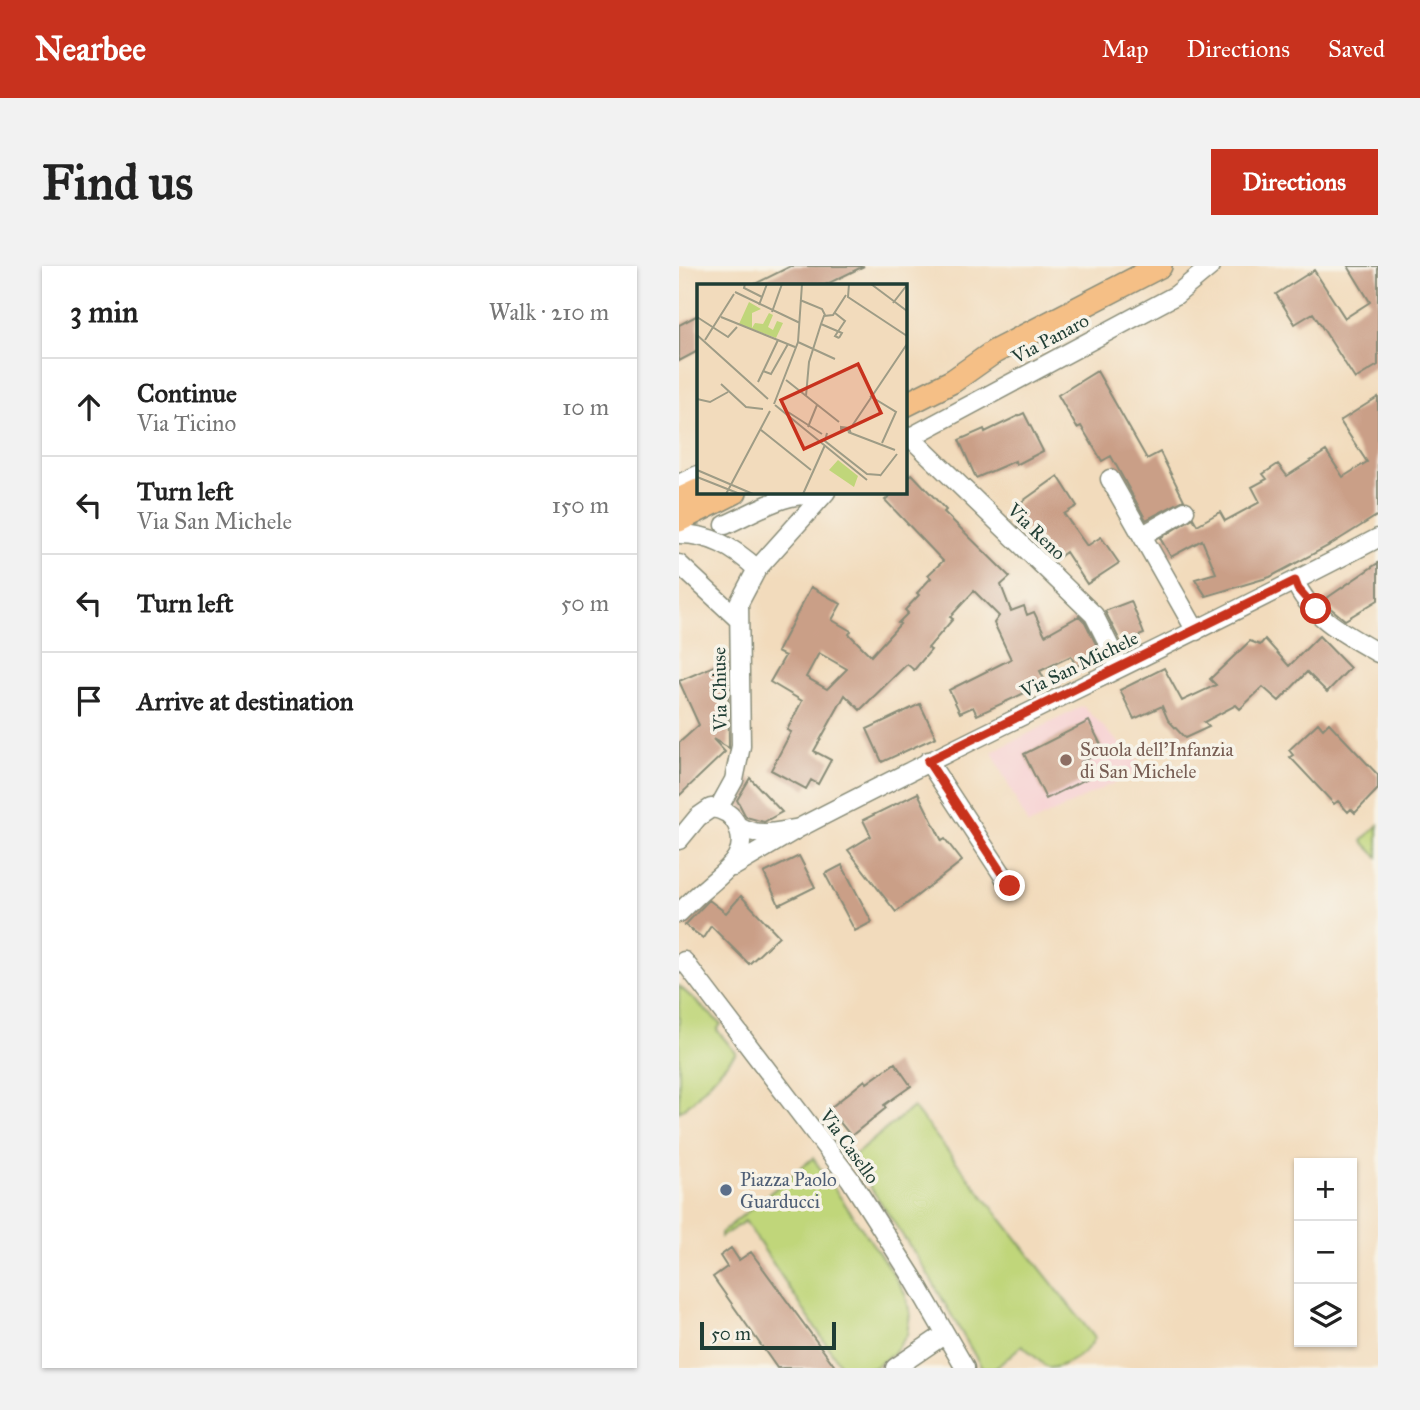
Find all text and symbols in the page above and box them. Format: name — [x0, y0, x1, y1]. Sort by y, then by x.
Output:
text: Nearbee — [35, 29, 146, 69]
text: Map — [1102, 34, 1149, 64]
text: Directions — [1187, 34, 1290, 64]
text: Saved — [1328, 34, 1385, 64]
button: Directions — [1211, 149, 1378, 215]
text: Find us — [42, 153, 193, 212]
inset map — [697, 284, 907, 494]
text: 3 min — [70, 294, 138, 330]
text: Walk · 210 m — [489, 298, 609, 326]
street label: Via Panaro — [1007, 308, 1093, 369]
text: Continue — [137, 377, 237, 409]
icon: ahead — [70, 388, 108, 426]
text: 10 m — [562, 393, 609, 421]
text: Via Ticino — [137, 409, 236, 437]
text: Turn left — [137, 475, 233, 507]
icon: left — [70, 486, 108, 524]
text: 150 m — [552, 491, 609, 519]
street label: Via Reno — [1002, 497, 1071, 565]
text: Via San Michele — [137, 507, 292, 535]
icon: left — [70, 584, 108, 622]
text: Turn left — [137, 587, 233, 619]
text: 50 m — [561, 589, 609, 617]
route start — [1300, 593, 1331, 624]
street label: Via San Michele — [1016, 626, 1142, 703]
street label: Via Chiuse — [707, 647, 732, 732]
icon: arrive — [70, 682, 108, 720]
text: Arrive at destination — [137, 685, 354, 717]
place label: Scuola dell'Infanzia di San Michele — [1080, 738, 1235, 783]
marker: Scuola dell'Infanzia di San Michele — [1058, 752, 1074, 768]
route end — [994, 870, 1025, 901]
street label: Via Casello — [814, 1104, 884, 1188]
map controls — [1294, 1158, 1357, 1347]
button: + — [1294, 1158, 1357, 1221]
place label: Piazza Paolo Guarducci — [740, 1168, 837, 1213]
marker: Piazza Paolo Guarducci — [718, 1182, 734, 1198]
button: − — [1294, 1221, 1357, 1284]
button: layers — [1294, 1284, 1357, 1347]
scale bar — [700, 1319, 837, 1351]
text: 50 m — [711, 1322, 751, 1345]

